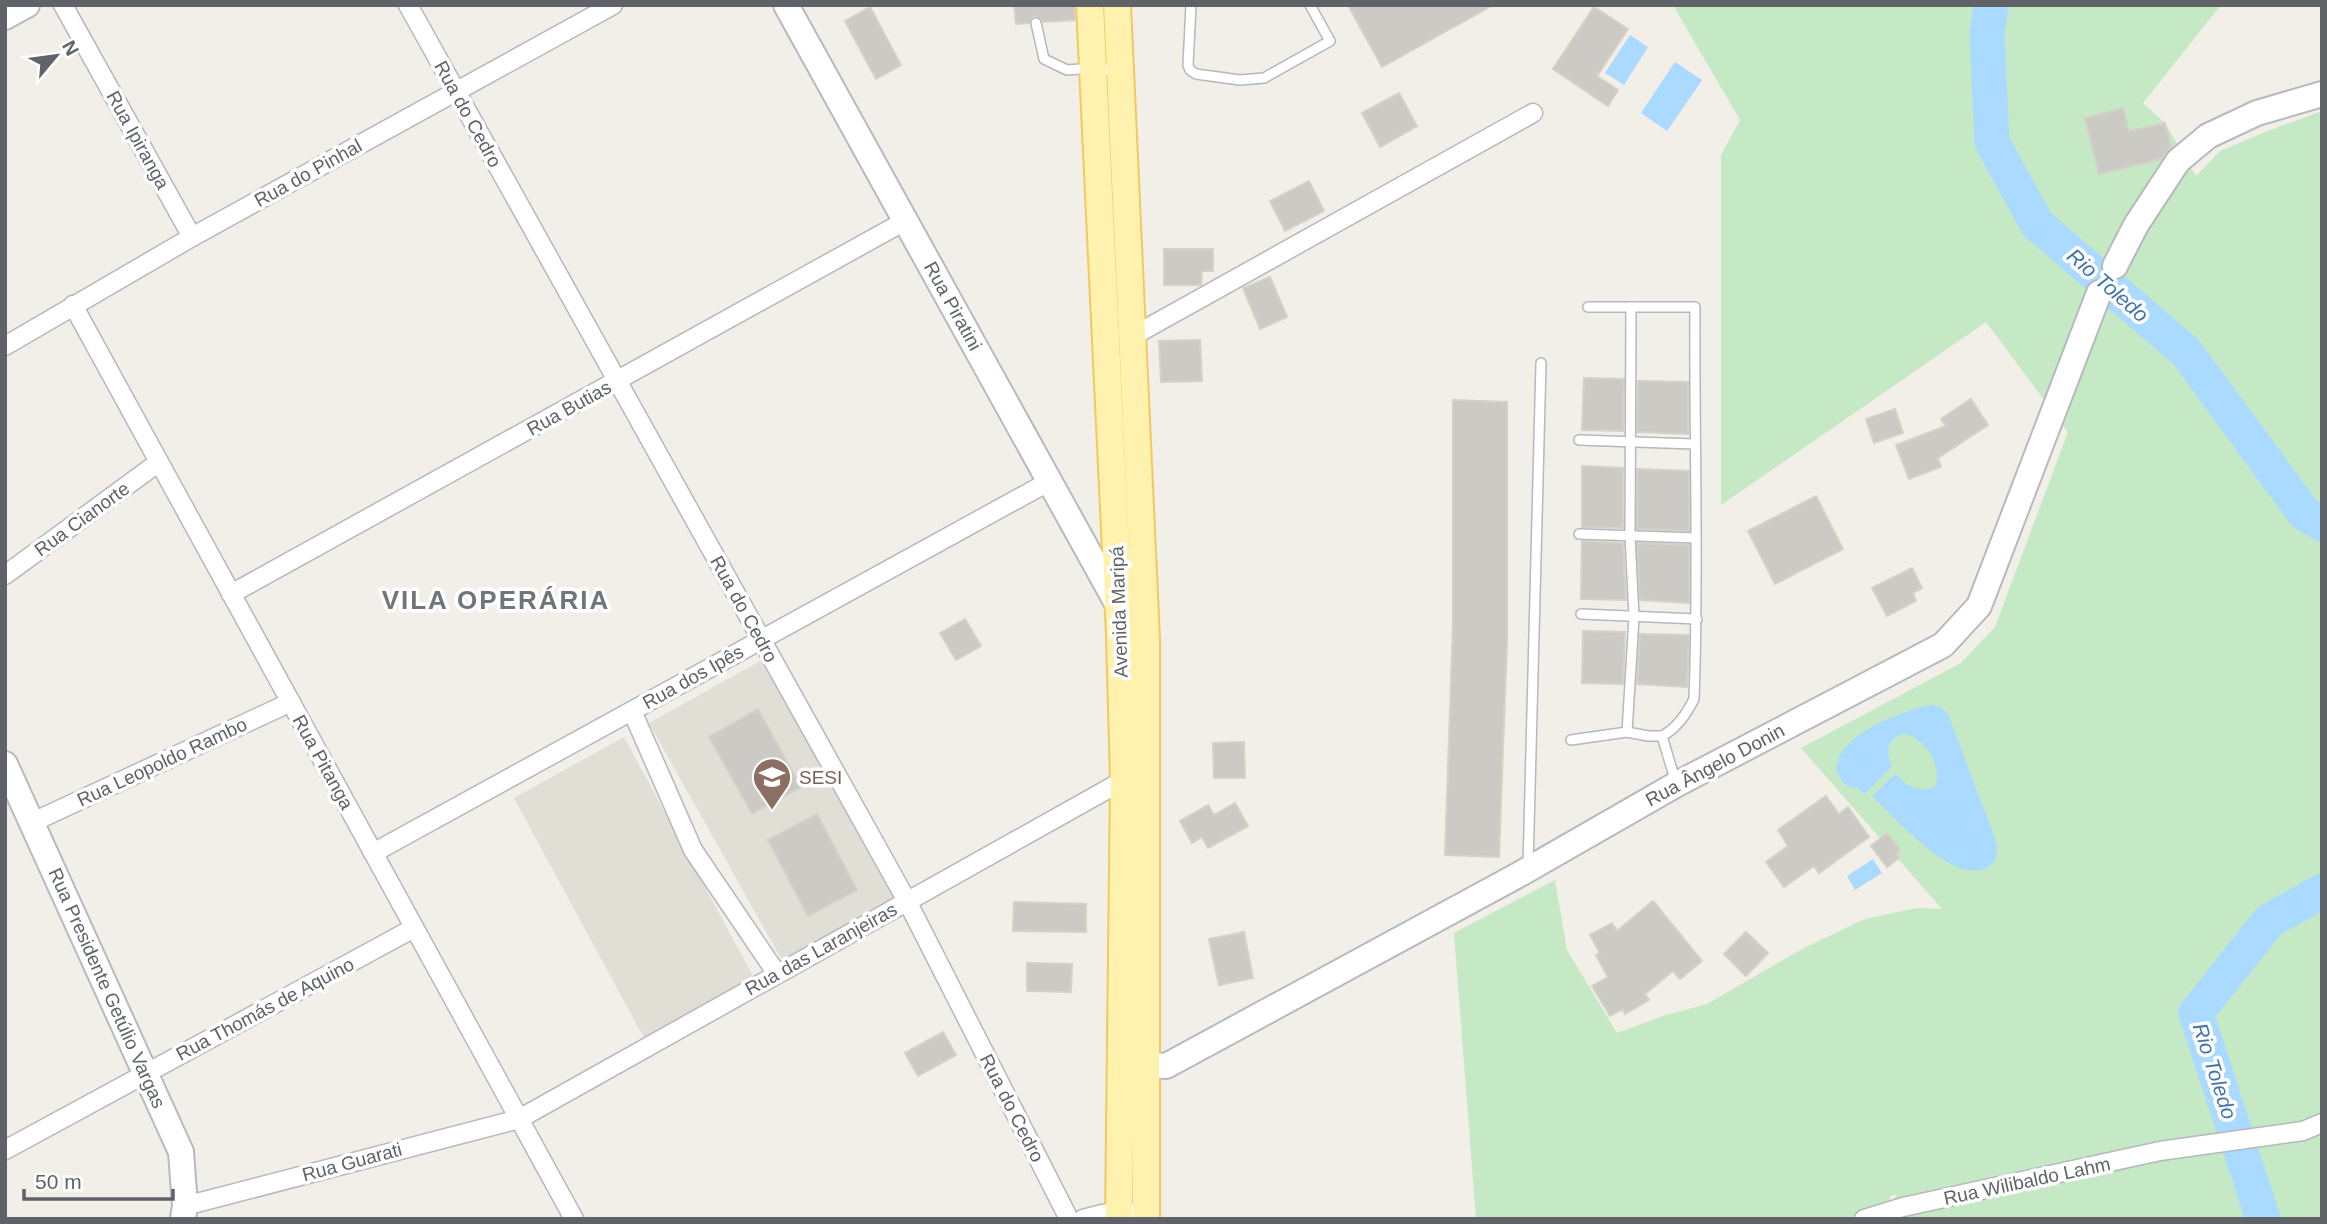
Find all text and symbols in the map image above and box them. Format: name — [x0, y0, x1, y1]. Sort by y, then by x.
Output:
north arrow — [21, 21, 91, 91]
text: N — [58, 37, 83, 59]
street label: Rua do Cedro — [430, 57, 506, 171]
street label: Rua Ipiranga — [102, 87, 174, 193]
street label: Rua do Pinhal — [251, 135, 365, 211]
water label: Rio Toledo — [2063, 244, 2153, 327]
street label: Rua Piratini — [920, 258, 986, 354]
street label: Rua Butias — [523, 376, 615, 440]
street label: Rua Cianorte — [31, 478, 133, 560]
street label: Avenida Maripá — [1106, 545, 1132, 678]
street label: Rua do Cedro — [706, 552, 782, 666]
district label: VILA OPERÁRIA — [382, 585, 610, 615]
street label: Rua dos Ipês — [639, 641, 747, 713]
street label: Rua Pitanga — [288, 711, 358, 813]
street label: Rua Leopoldo Rambo — [74, 713, 250, 811]
street label: Rua Ângelo Donin — [1642, 720, 1788, 810]
school or university icon: SESI — [751, 756, 793, 811]
place label: SESI — [799, 767, 842, 788]
street label: Rua Presidente Getúlio Vargas — [44, 865, 170, 1111]
street label: Rua das Laranjeiras — [742, 899, 900, 999]
street label: Rua Thomás de Aquino — [173, 953, 357, 1065]
water label: Rio Toledo — [2189, 1020, 2241, 1122]
street label: Rua do Cedro — [976, 1051, 1048, 1165]
street label: Rua Guarati — [300, 1139, 404, 1185]
street label: Rua Wilibaldo Lahm — [1942, 1153, 2112, 1209]
scale bar — [24, 1158, 173, 1202]
text: 50 m — [35, 1170, 82, 1193]

